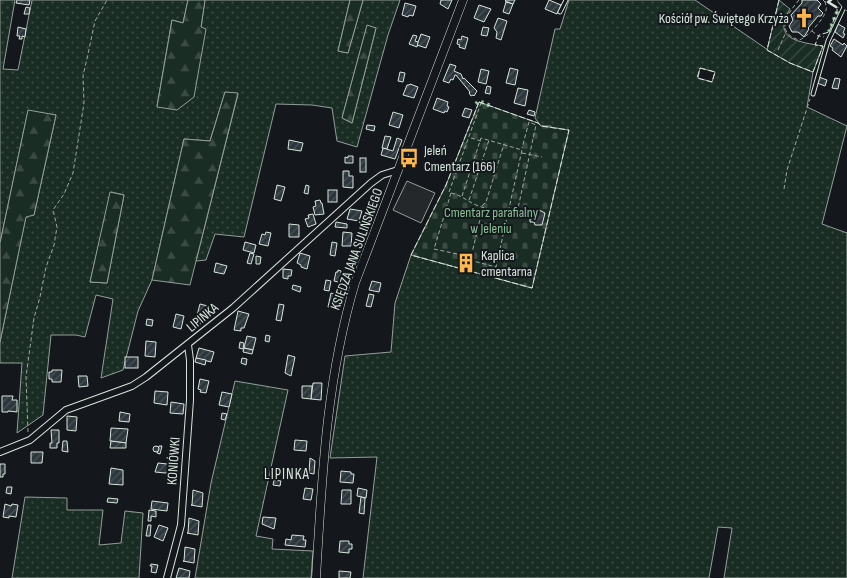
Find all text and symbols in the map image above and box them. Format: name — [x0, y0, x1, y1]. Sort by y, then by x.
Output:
church icon: Kościół pw. Świętego Krzyża — [793, 7, 815, 29]
place label: Kościół pw. Świętego Krzyża — [659, 10, 789, 27]
place label: Jeleń Cmentarz (166) — [423, 142, 496, 175]
bus stop icon: Jeleń Cmentarz (166) — [398, 147, 420, 169]
street label: KSIĘDZA JANA SULIŃSKIEGO — [327, 186, 386, 312]
park label: Cmentarz parafialny w Jeleniu — [444, 204, 539, 237]
place label: Kaplica cmentarna — [481, 247, 532, 280]
building icon: Kaplica cmentarna — [455, 252, 477, 274]
street label: LIPINKA — [183, 299, 222, 336]
street label: KONIÓWKI — [163, 436, 184, 486]
district label: LIPINKA — [264, 465, 310, 484]

